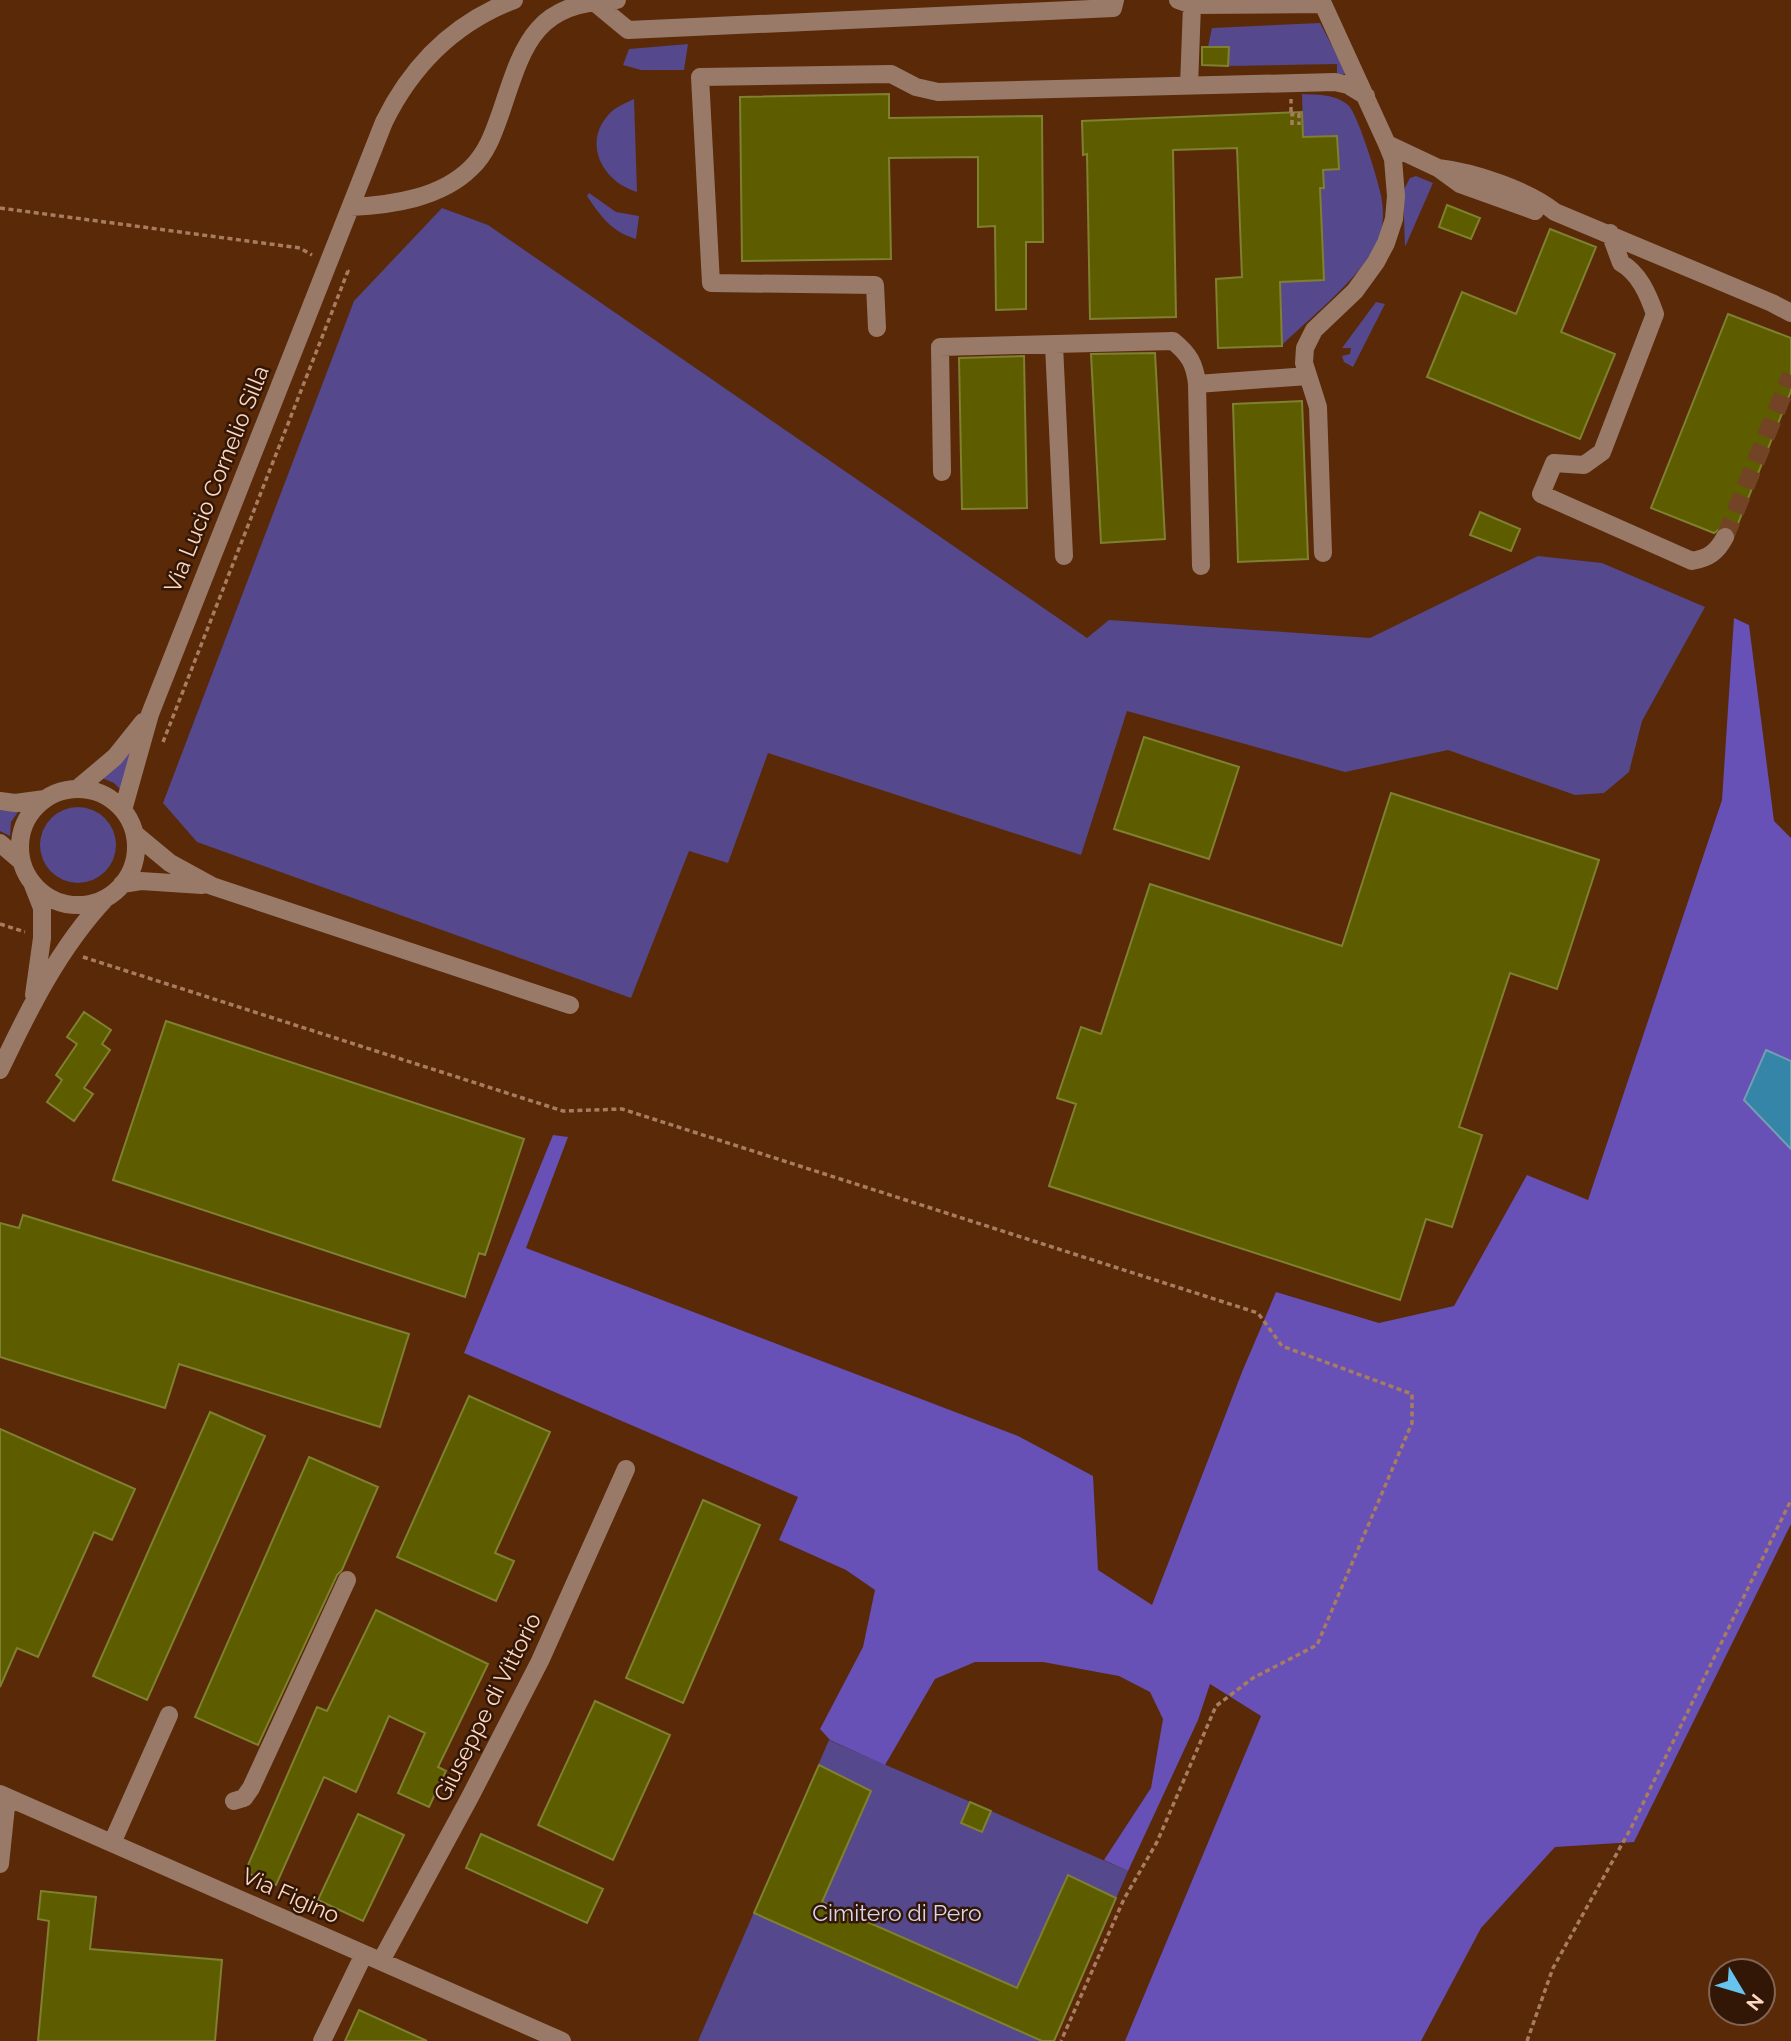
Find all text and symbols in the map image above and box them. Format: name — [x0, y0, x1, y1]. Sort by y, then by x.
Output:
street label: Via Lucio Cornelio Silla — [158, 362, 274, 596]
street label: Giuseppe di Vittorio — [428, 1608, 546, 1806]
street label: Via Figino — [238, 1862, 344, 1928]
park label: Cimitero di Pero — [812, 1899, 982, 1926]
north arrow — [1707, 1957, 1777, 2027]
text: N — [1742, 1990, 1769, 2015]

